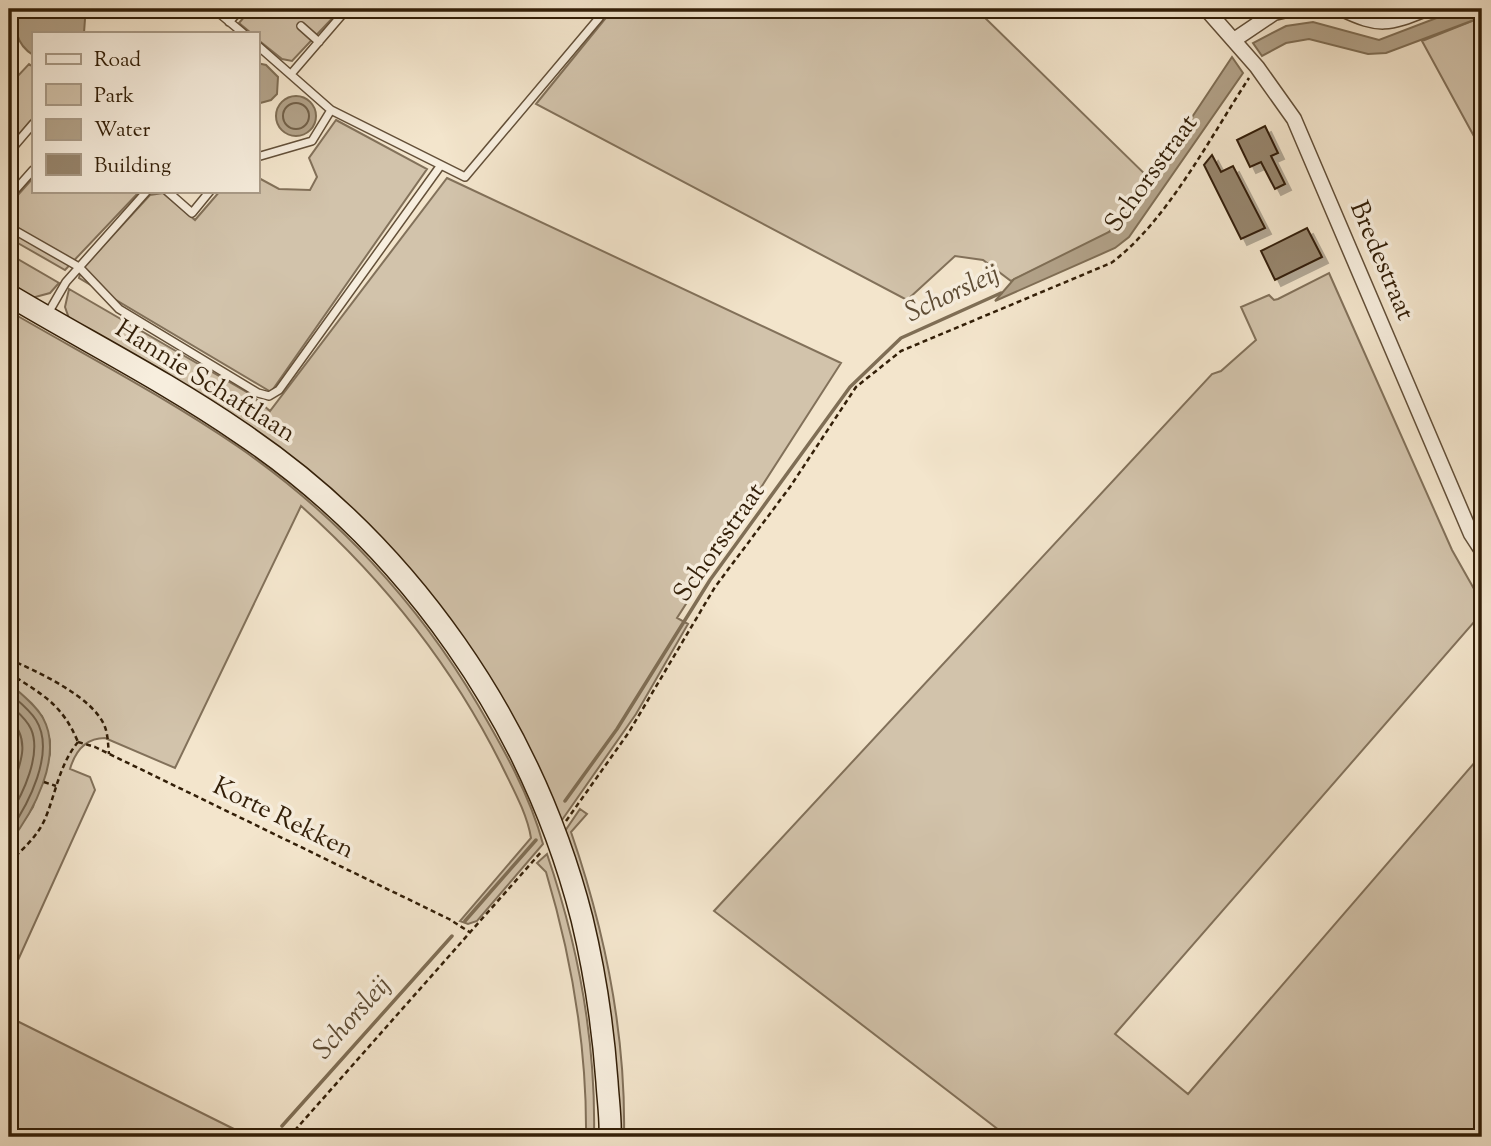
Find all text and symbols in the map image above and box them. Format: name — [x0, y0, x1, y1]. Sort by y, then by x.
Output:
legend — [32, 32, 259, 192]
text: Road — [94, 46, 141, 76]
text: Park — [94, 82, 135, 112]
street label: Schorsstraat — [1097, 107, 1208, 241]
text: Water — [94, 116, 151, 146]
text: Building — [94, 152, 171, 182]
street label: Bredestraat — [1339, 196, 1423, 326]
water label: Schorsleij — [899, 255, 1007, 333]
street label: Hannie Schaftlaan — [107, 311, 303, 453]
street label: Schorsstraat — [665, 476, 775, 610]
street label: Korte Rekken — [206, 769, 360, 869]
water label: Schorsleij — [304, 967, 402, 1069]

